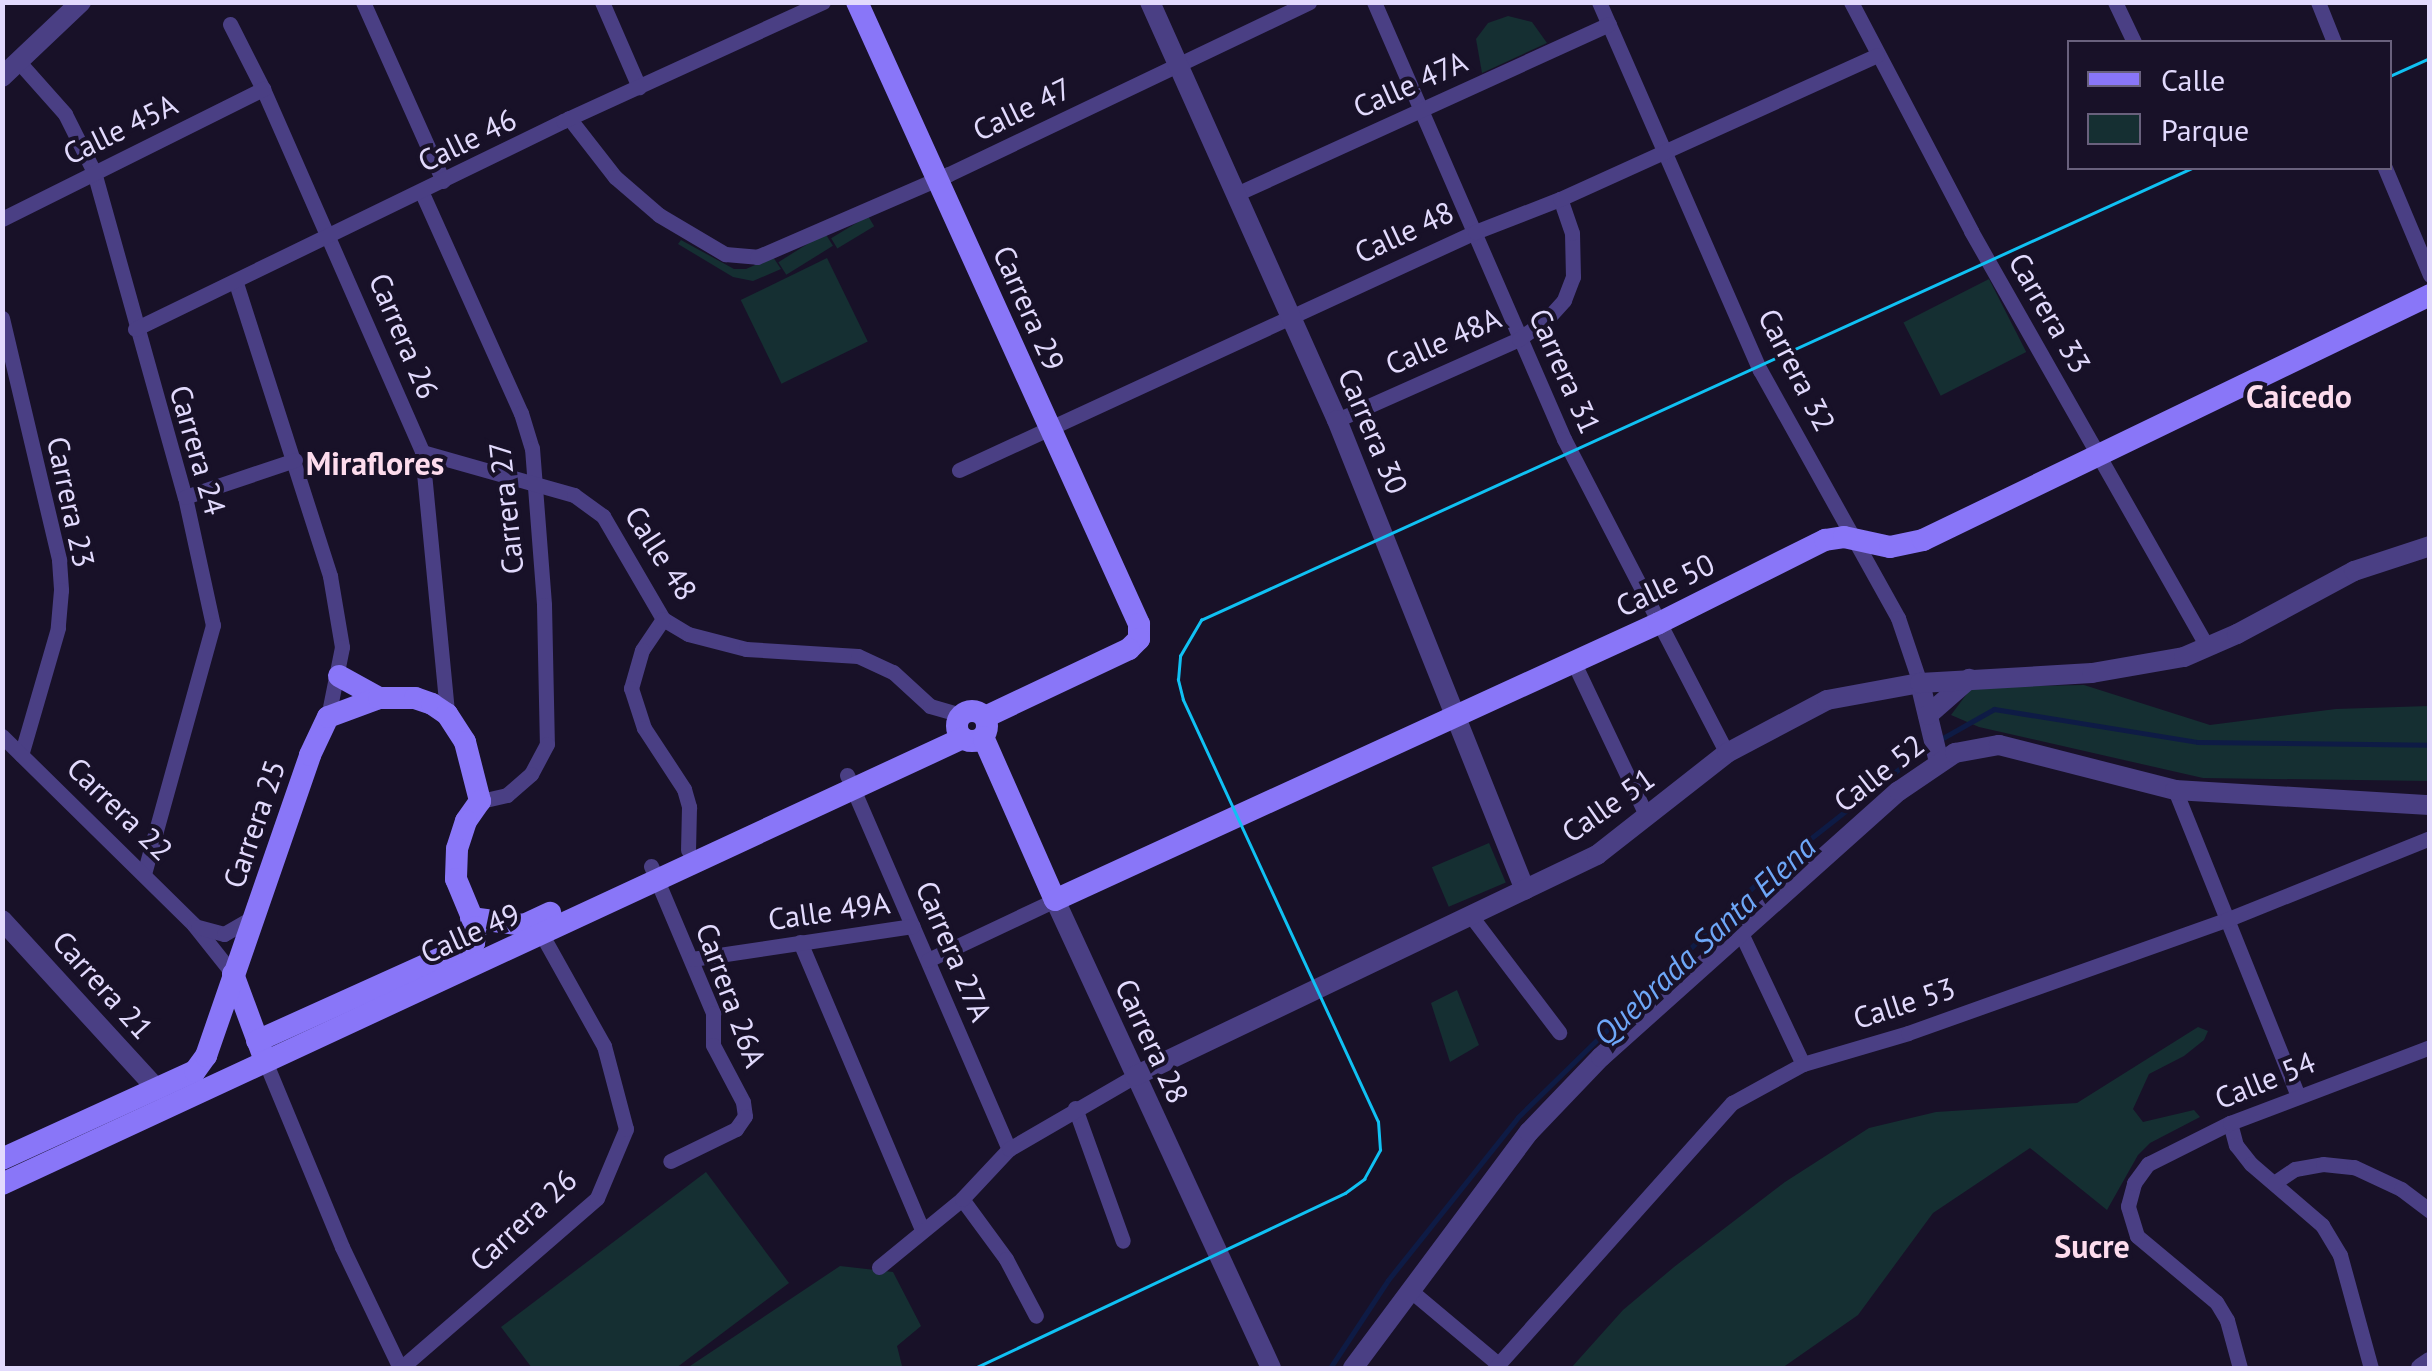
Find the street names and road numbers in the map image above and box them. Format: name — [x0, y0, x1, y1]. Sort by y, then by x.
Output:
street label: Calle 47A — [1348, 43, 1472, 125]
street label: Calle 47 — [967, 70, 1077, 148]
street label: Calle 45A — [57, 86, 183, 172]
street label: Calle 46 — [412, 101, 522, 179]
street label: Calle 48 — [1349, 194, 1459, 270]
street label: Carrera 29 — [986, 240, 1072, 376]
street label: Carrera 33 — [2001, 246, 2099, 380]
street label: Carrera 26 — [361, 268, 447, 404]
street label: Calle 48A — [1380, 300, 1506, 382]
street label: Carrera 31 — [1522, 303, 1608, 439]
street label: Carrera 32 — [1751, 303, 1843, 437]
street label: Carrera 30 — [1330, 363, 1416, 499]
street label: Carrera 24 — [162, 381, 234, 519]
street label: Carrera 23 — [40, 433, 102, 571]
street label: Carrera 27 — [481, 440, 531, 576]
street label: Calle 48 — [617, 499, 705, 607]
street label: Calle 50 — [1610, 546, 1720, 624]
street label: Calle 52 — [1827, 727, 1931, 819]
street label: Carrera 22 — [60, 750, 180, 868]
street label: Carrera 25 — [215, 755, 293, 893]
street label: Calle 51 — [1555, 760, 1661, 850]
street label: Carrera 27A — [908, 876, 1000, 1026]
street label: Calle 49A — [766, 885, 892, 937]
street label: Calle 49 — [415, 895, 525, 971]
street label: Carrera 26A — [688, 918, 774, 1072]
street label: Carrera 21 — [45, 924, 161, 1046]
street label: Calle 53 — [1849, 970, 1959, 1036]
street label: Carrera 28 — [1108, 973, 1196, 1109]
street label: Calle 54 — [2210, 1044, 2320, 1116]
street label: Carrera 26 — [462, 1162, 584, 1278]

